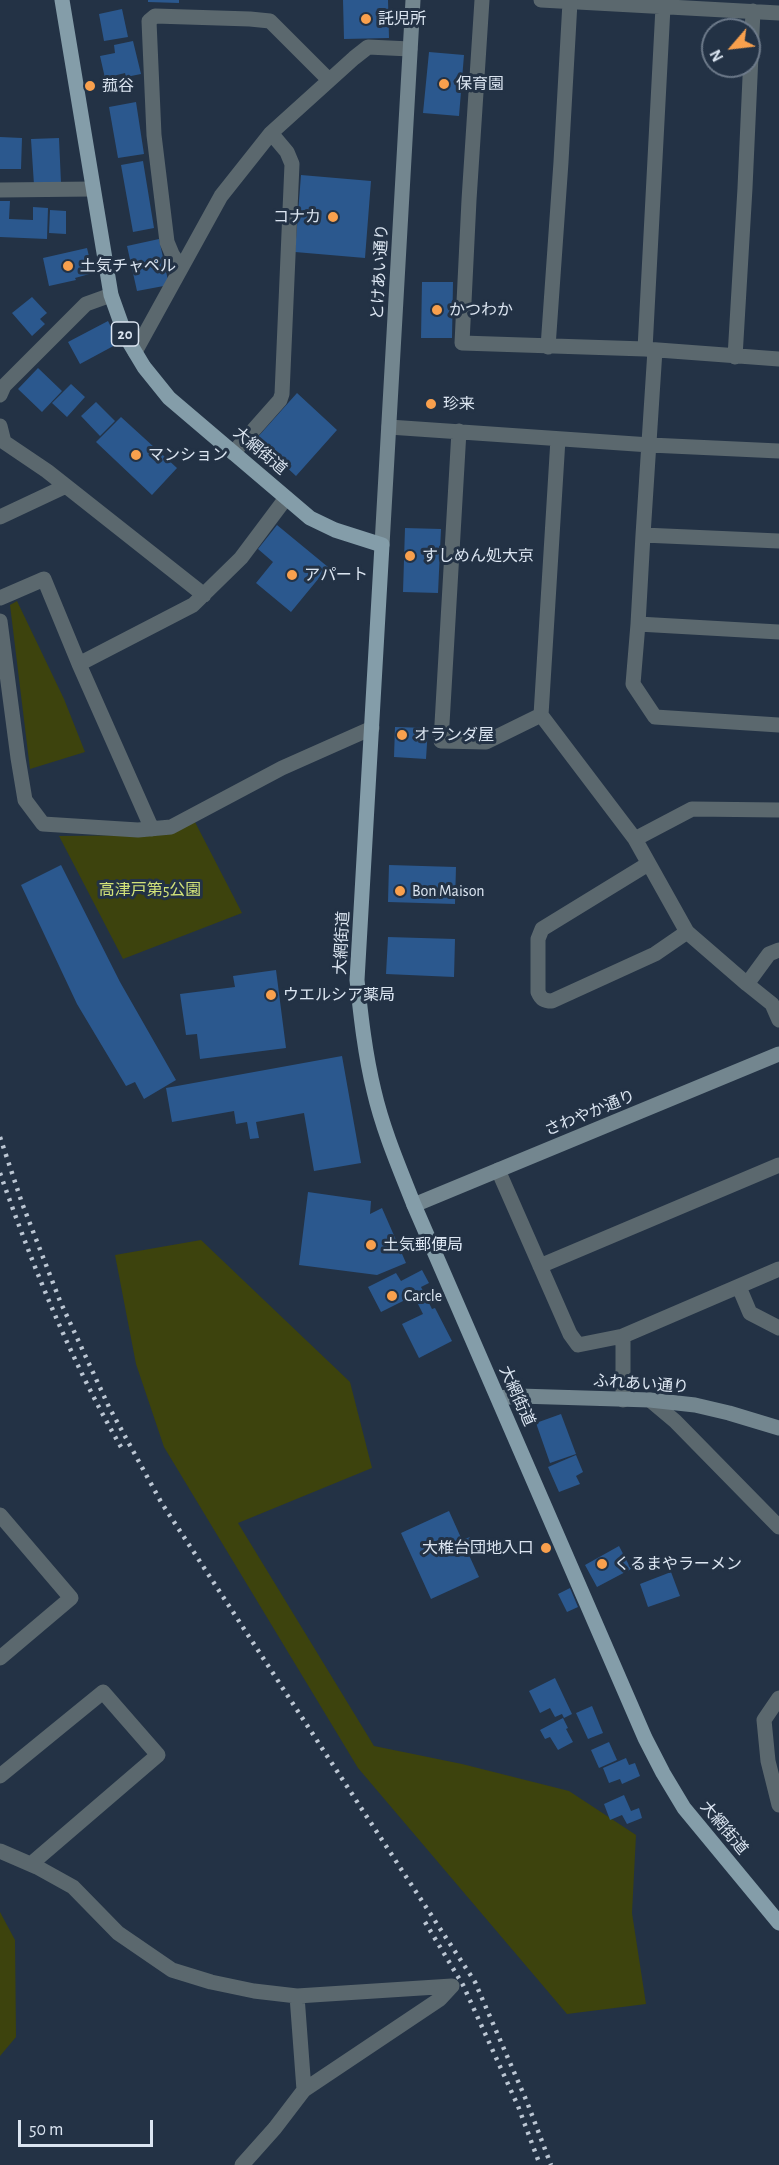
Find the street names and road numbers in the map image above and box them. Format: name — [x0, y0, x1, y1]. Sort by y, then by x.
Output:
street label: とけあい通り — [368, 224, 392, 320]
road number: 20 — [112, 322, 138, 346]
street label: 大網街道 — [229, 423, 291, 479]
street label: 大網街道 — [331, 911, 353, 975]
street label: さわやか通り — [542, 1086, 638, 1140]
street label: 大網街道 — [495, 1363, 539, 1429]
street label: ふれあい通り — [592, 1371, 690, 1397]
street label: 大網街道 — [696, 1797, 752, 1859]

